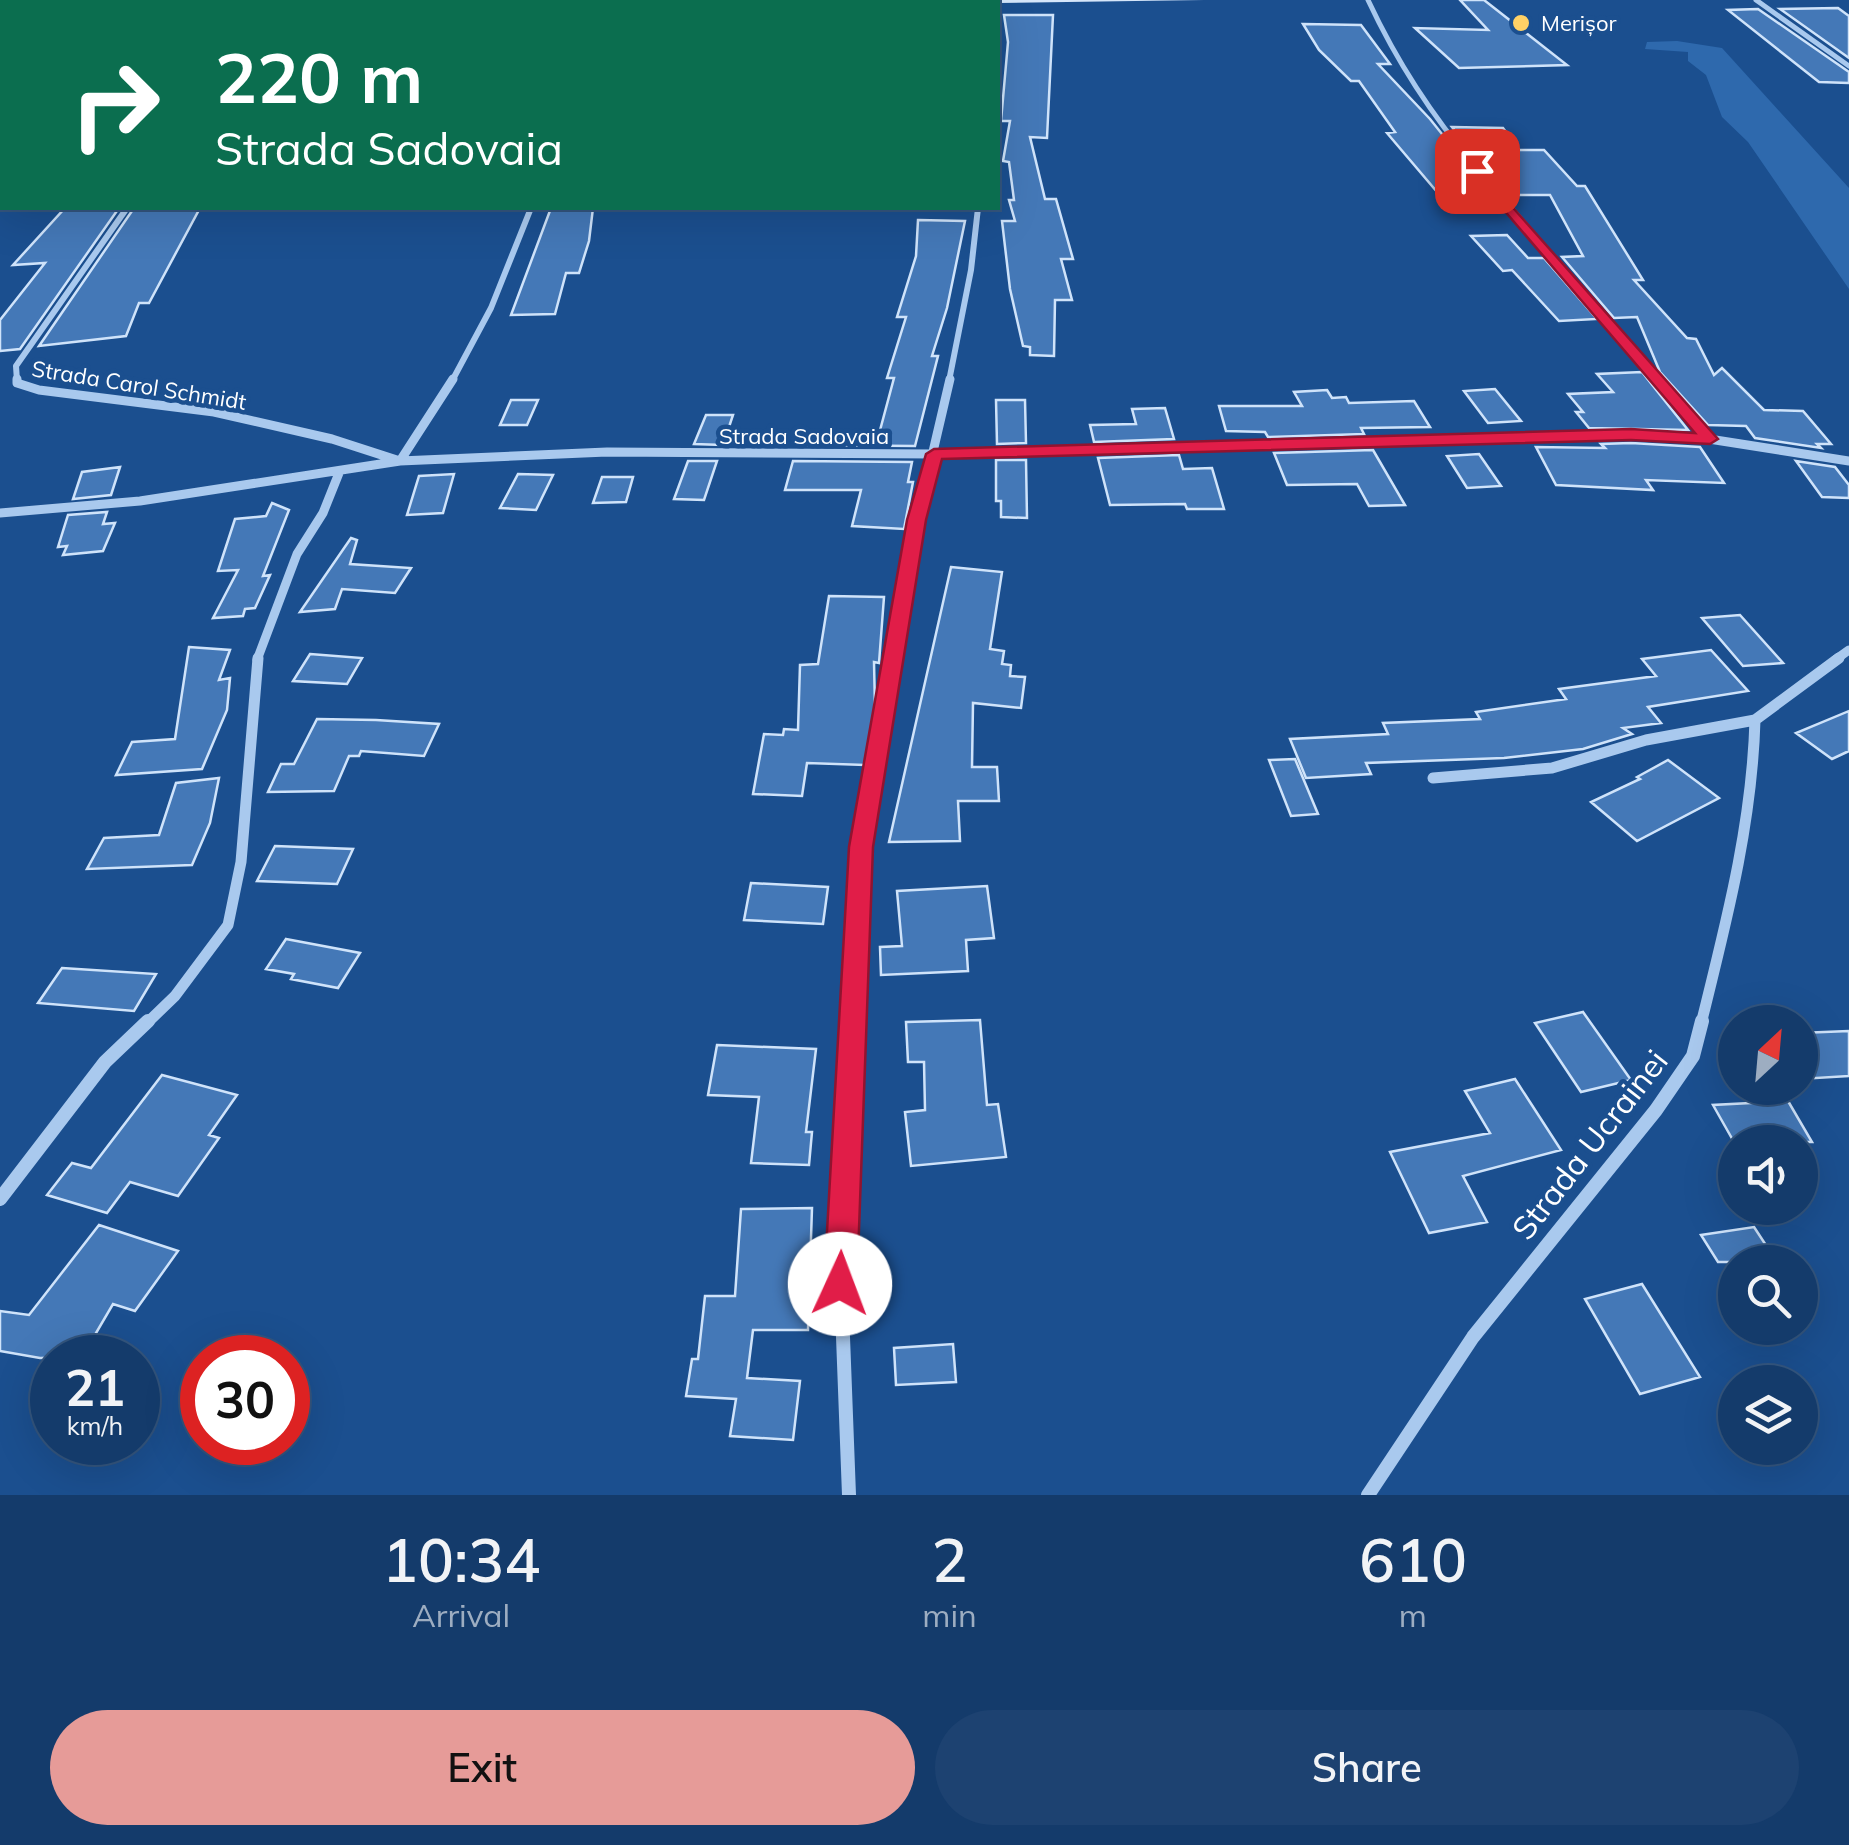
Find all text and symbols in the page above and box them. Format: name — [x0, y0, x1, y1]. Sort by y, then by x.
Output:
place label: Merișor — [1541, 9, 1617, 37]
marker: Merișor — [1510, 12, 1532, 34]
text: 220 m — [215, 33, 423, 121]
icon: right — [50, 40, 180, 170]
text: Strada Sadovaia — [215, 120, 563, 176]
pin — [1435, 129, 1520, 214]
icon: arrive — [1450, 144, 1505, 199]
street label: Strada Carol Schmidt — [30, 354, 249, 416]
street label: Strada Sadovaia — [719, 422, 889, 450]
north arrow — [1718, 1005, 1818, 1105]
map controls — [1718, 1005, 1818, 1465]
street label: Strada Ucrainei — [1503, 1042, 1676, 1247]
button: sound — [1718, 1125, 1818, 1225]
position arrow — [788, 1232, 892, 1336]
button: search — [1718, 1245, 1818, 1345]
speed limit sign: 30 — [180, 1335, 310, 1465]
text: 21 — [65, 1356, 125, 1419]
button: layers — [1718, 1365, 1818, 1465]
text: km/h — [67, 1410, 123, 1441]
text: 10:34 — [382, 1522, 540, 1597]
text: 2 — [932, 1522, 968, 1597]
text: 610 — [1359, 1522, 1467, 1597]
text: Arrival — [412, 1595, 510, 1635]
text: min — [922, 1595, 977, 1635]
text: m — [1399, 1595, 1427, 1635]
button: Exit — [50, 1710, 915, 1825]
button: Share — [935, 1710, 1799, 1825]

